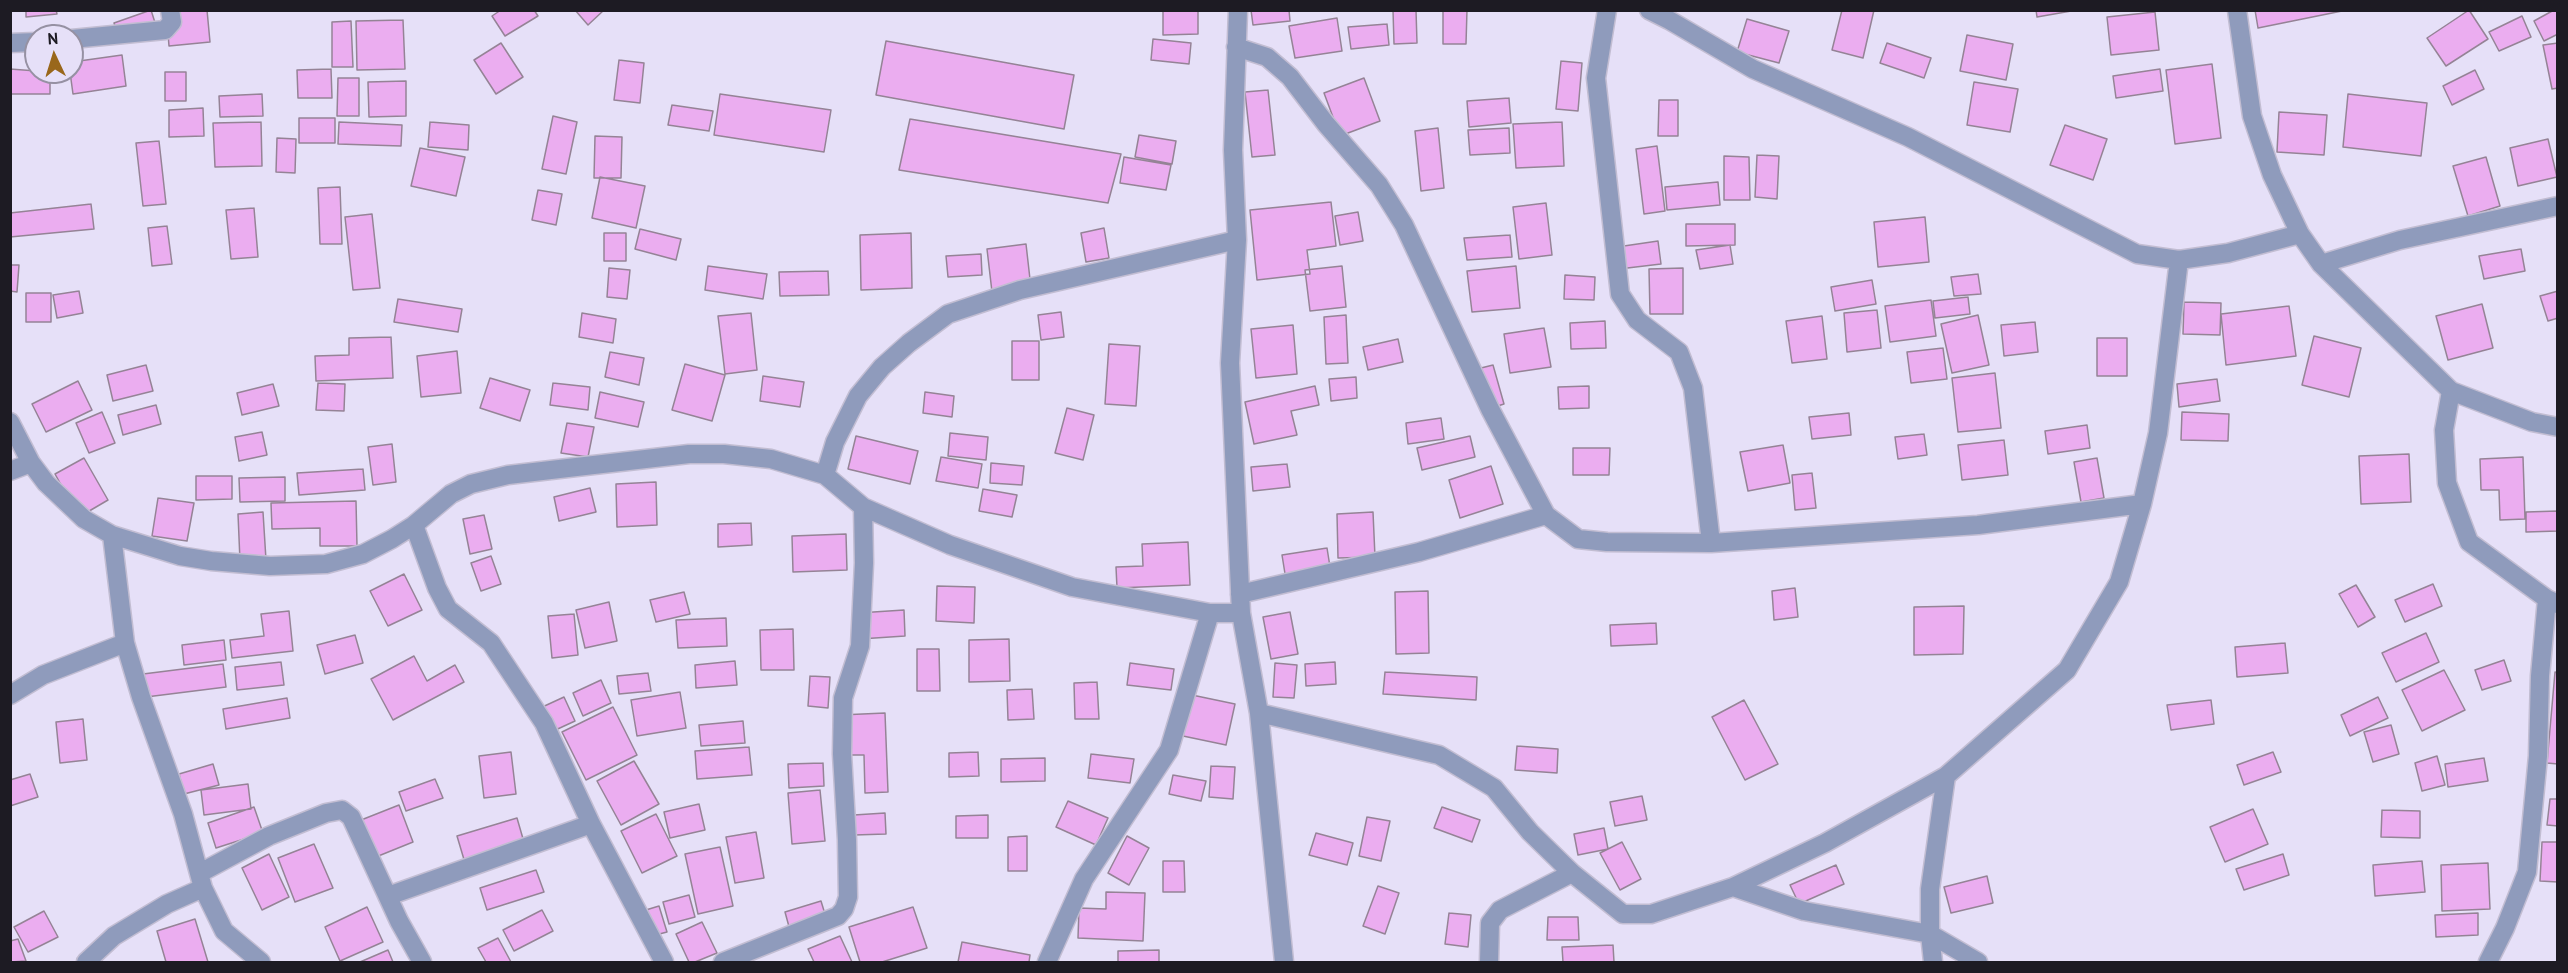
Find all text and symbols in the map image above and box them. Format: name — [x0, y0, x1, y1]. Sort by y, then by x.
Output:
north arrow — [24, 24, 84, 84]
text: N — [47, 28, 59, 48]

